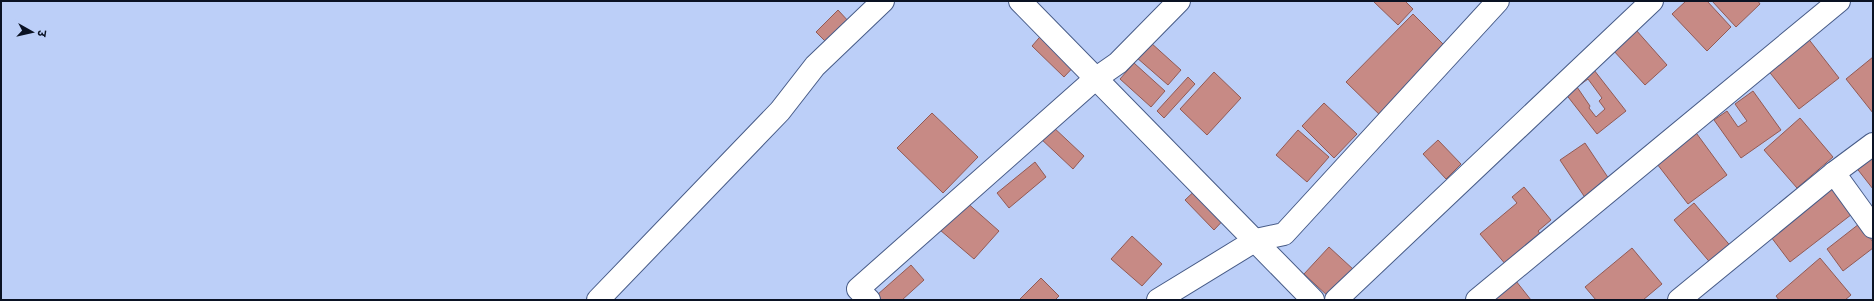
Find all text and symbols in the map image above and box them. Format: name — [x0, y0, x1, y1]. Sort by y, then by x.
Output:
north arrow — [12, 12, 52, 52]
text: उ — [33, 28, 50, 38]

